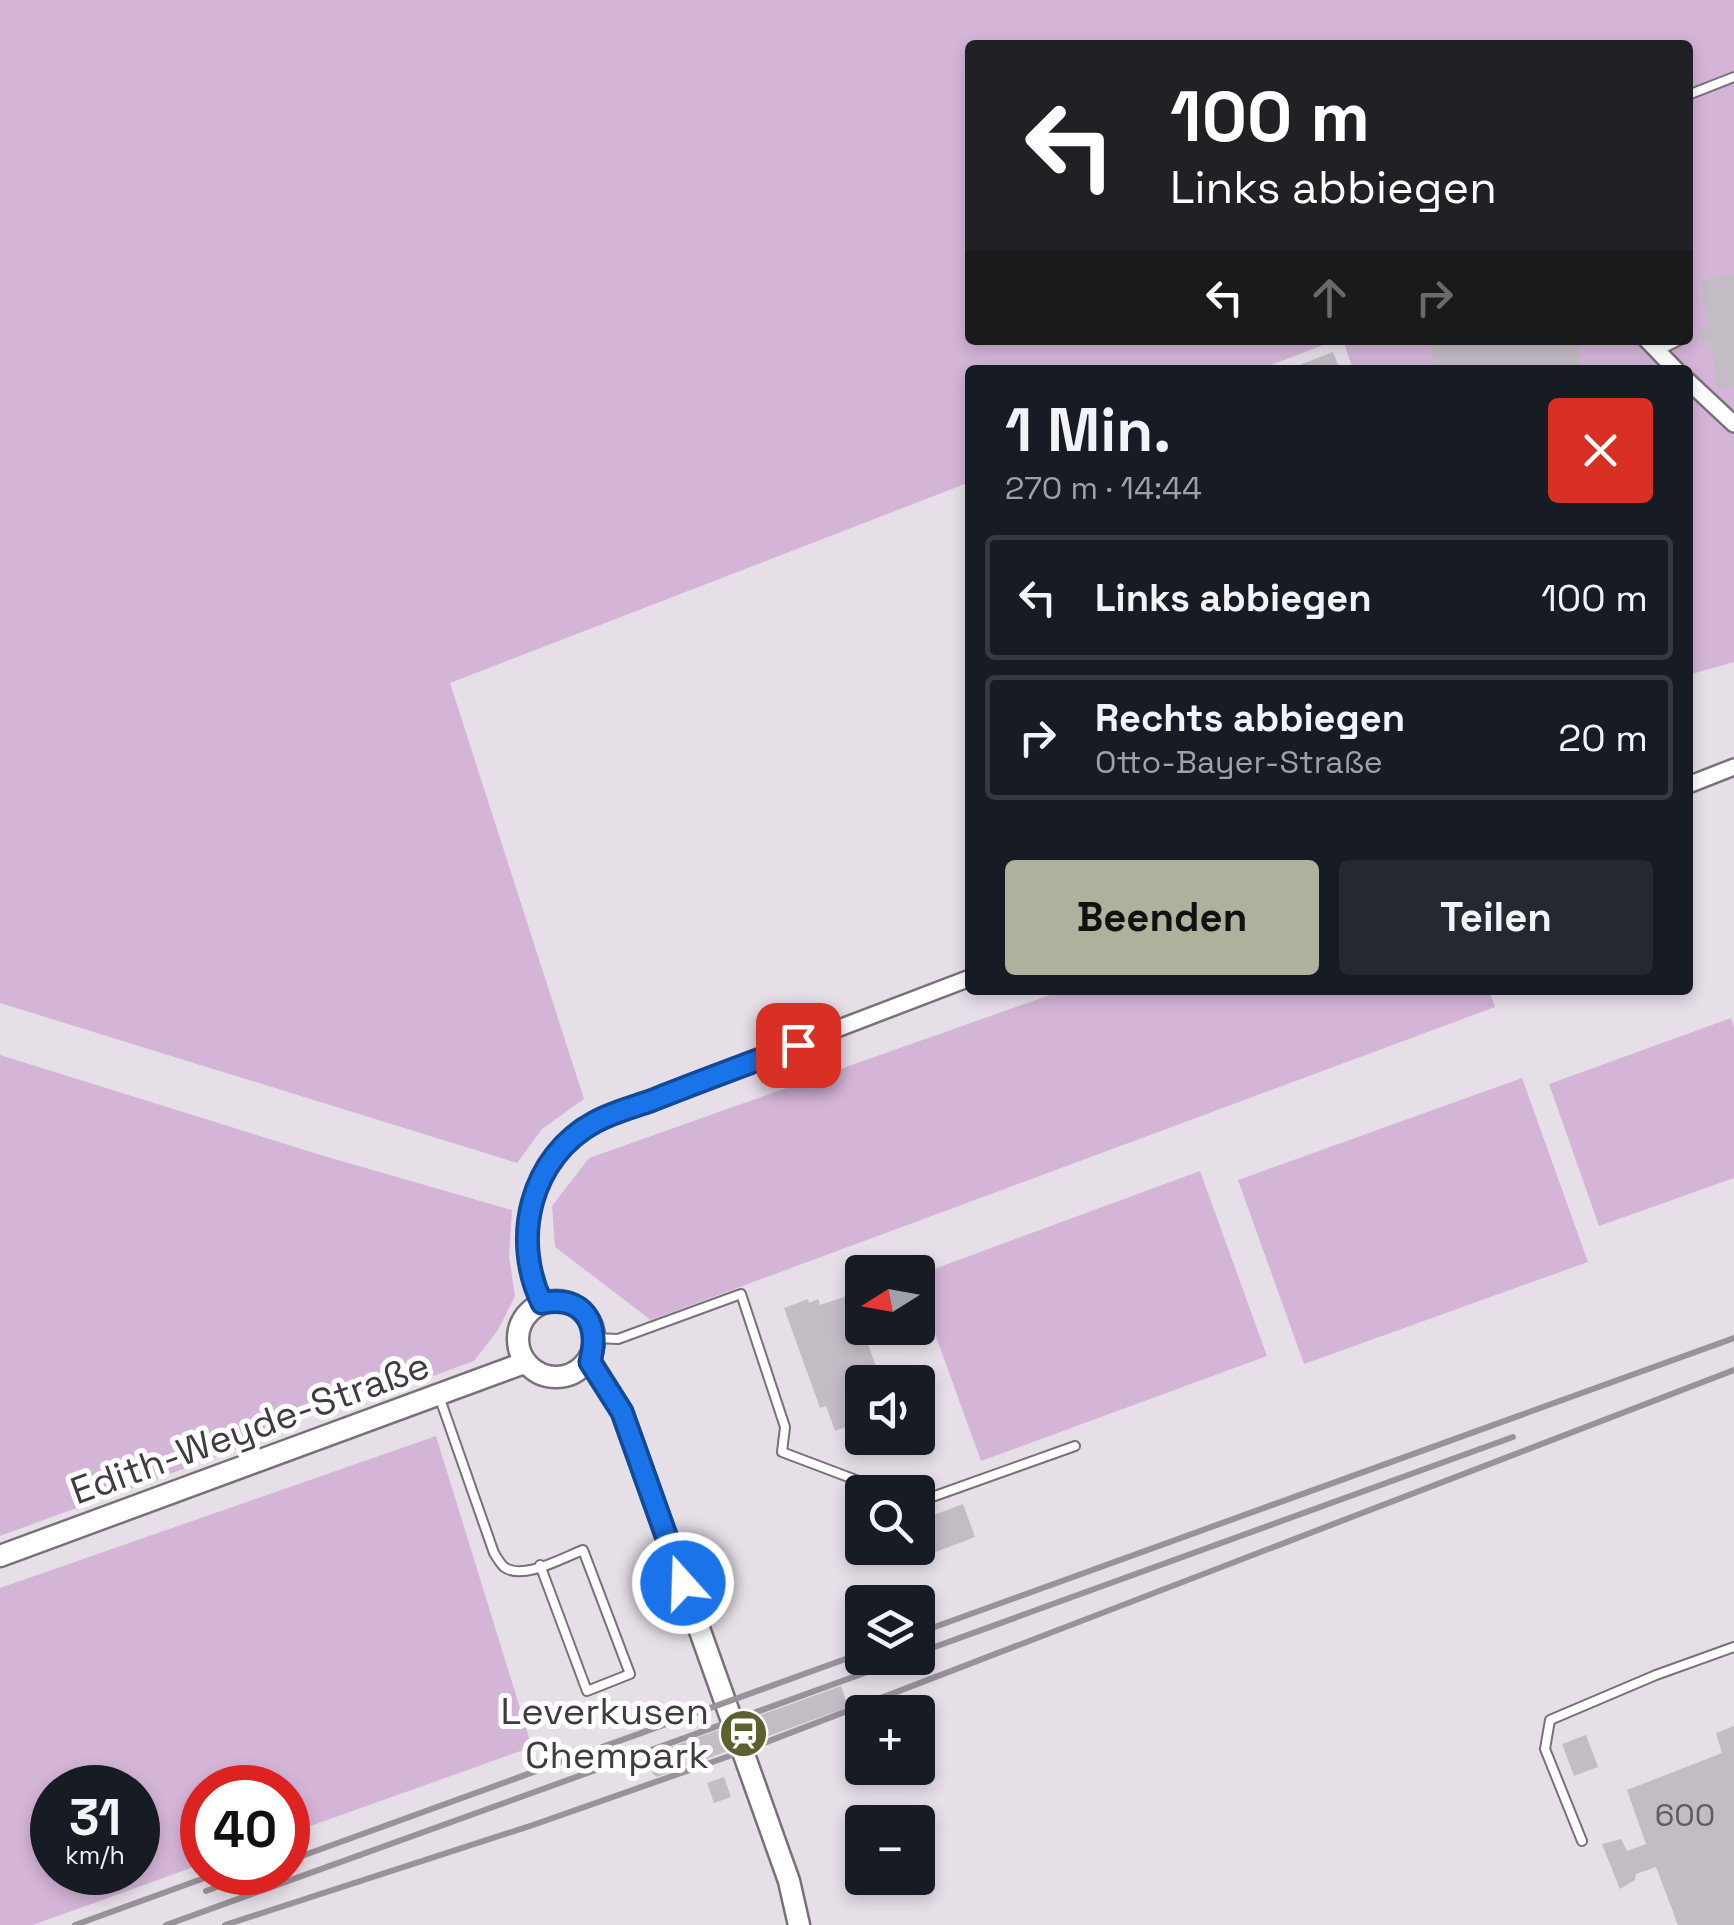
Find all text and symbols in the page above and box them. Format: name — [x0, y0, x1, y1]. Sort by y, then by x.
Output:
text: 100 m — [1170, 72, 1370, 161]
icon: left — [1005, 80, 1135, 210]
text: Links abbiegen — [1170, 159, 1497, 216]
icon: left — [1197, 270, 1252, 325]
icon: ahead — [1302, 270, 1357, 325]
icon: right — [1407, 270, 1462, 325]
text: 1 Min. — [1005, 392, 1171, 469]
button: close — [1548, 398, 1653, 503]
text: 270 m · 14:44 — [1005, 468, 1202, 508]
icon: left — [1010, 570, 1065, 625]
text: Links abbiegen — [1095, 574, 1372, 622]
text: 100 m — [1541, 574, 1648, 622]
text: Rechts abbiegen — [1095, 694, 1405, 742]
icon: right — [1010, 710, 1065, 765]
text: 20 m — [1558, 714, 1648, 762]
text: Otto-Bayer-Straße — [1095, 742, 1383, 782]
button: Beenden — [1005, 860, 1319, 975]
button: Teilen — [1339, 860, 1653, 975]
pin — [756, 1003, 841, 1088]
icon: arrive — [771, 1018, 826, 1073]
north arrow — [845, 1255, 935, 1345]
map controls — [845, 1255, 935, 1895]
street label: Edith-Weyde-Straße — [64, 1341, 436, 1515]
button: sound — [845, 1365, 935, 1455]
button: search — [845, 1475, 935, 1565]
position arrow — [631, 1531, 735, 1635]
button: layers — [845, 1585, 935, 1675]
place label: Leverkusen Chempark — [501, 1687, 709, 1779]
button: + — [845, 1695, 935, 1785]
station icon: Leverkusen Chempark — [718, 1707, 770, 1759]
speed limit sign: 40 — [180, 1765, 310, 1895]
text: 31 — [69, 1786, 121, 1850]
house number: 600 — [1655, 1795, 1715, 1835]
button: − — [845, 1805, 935, 1895]
text: km/h — [65, 1839, 125, 1871]

